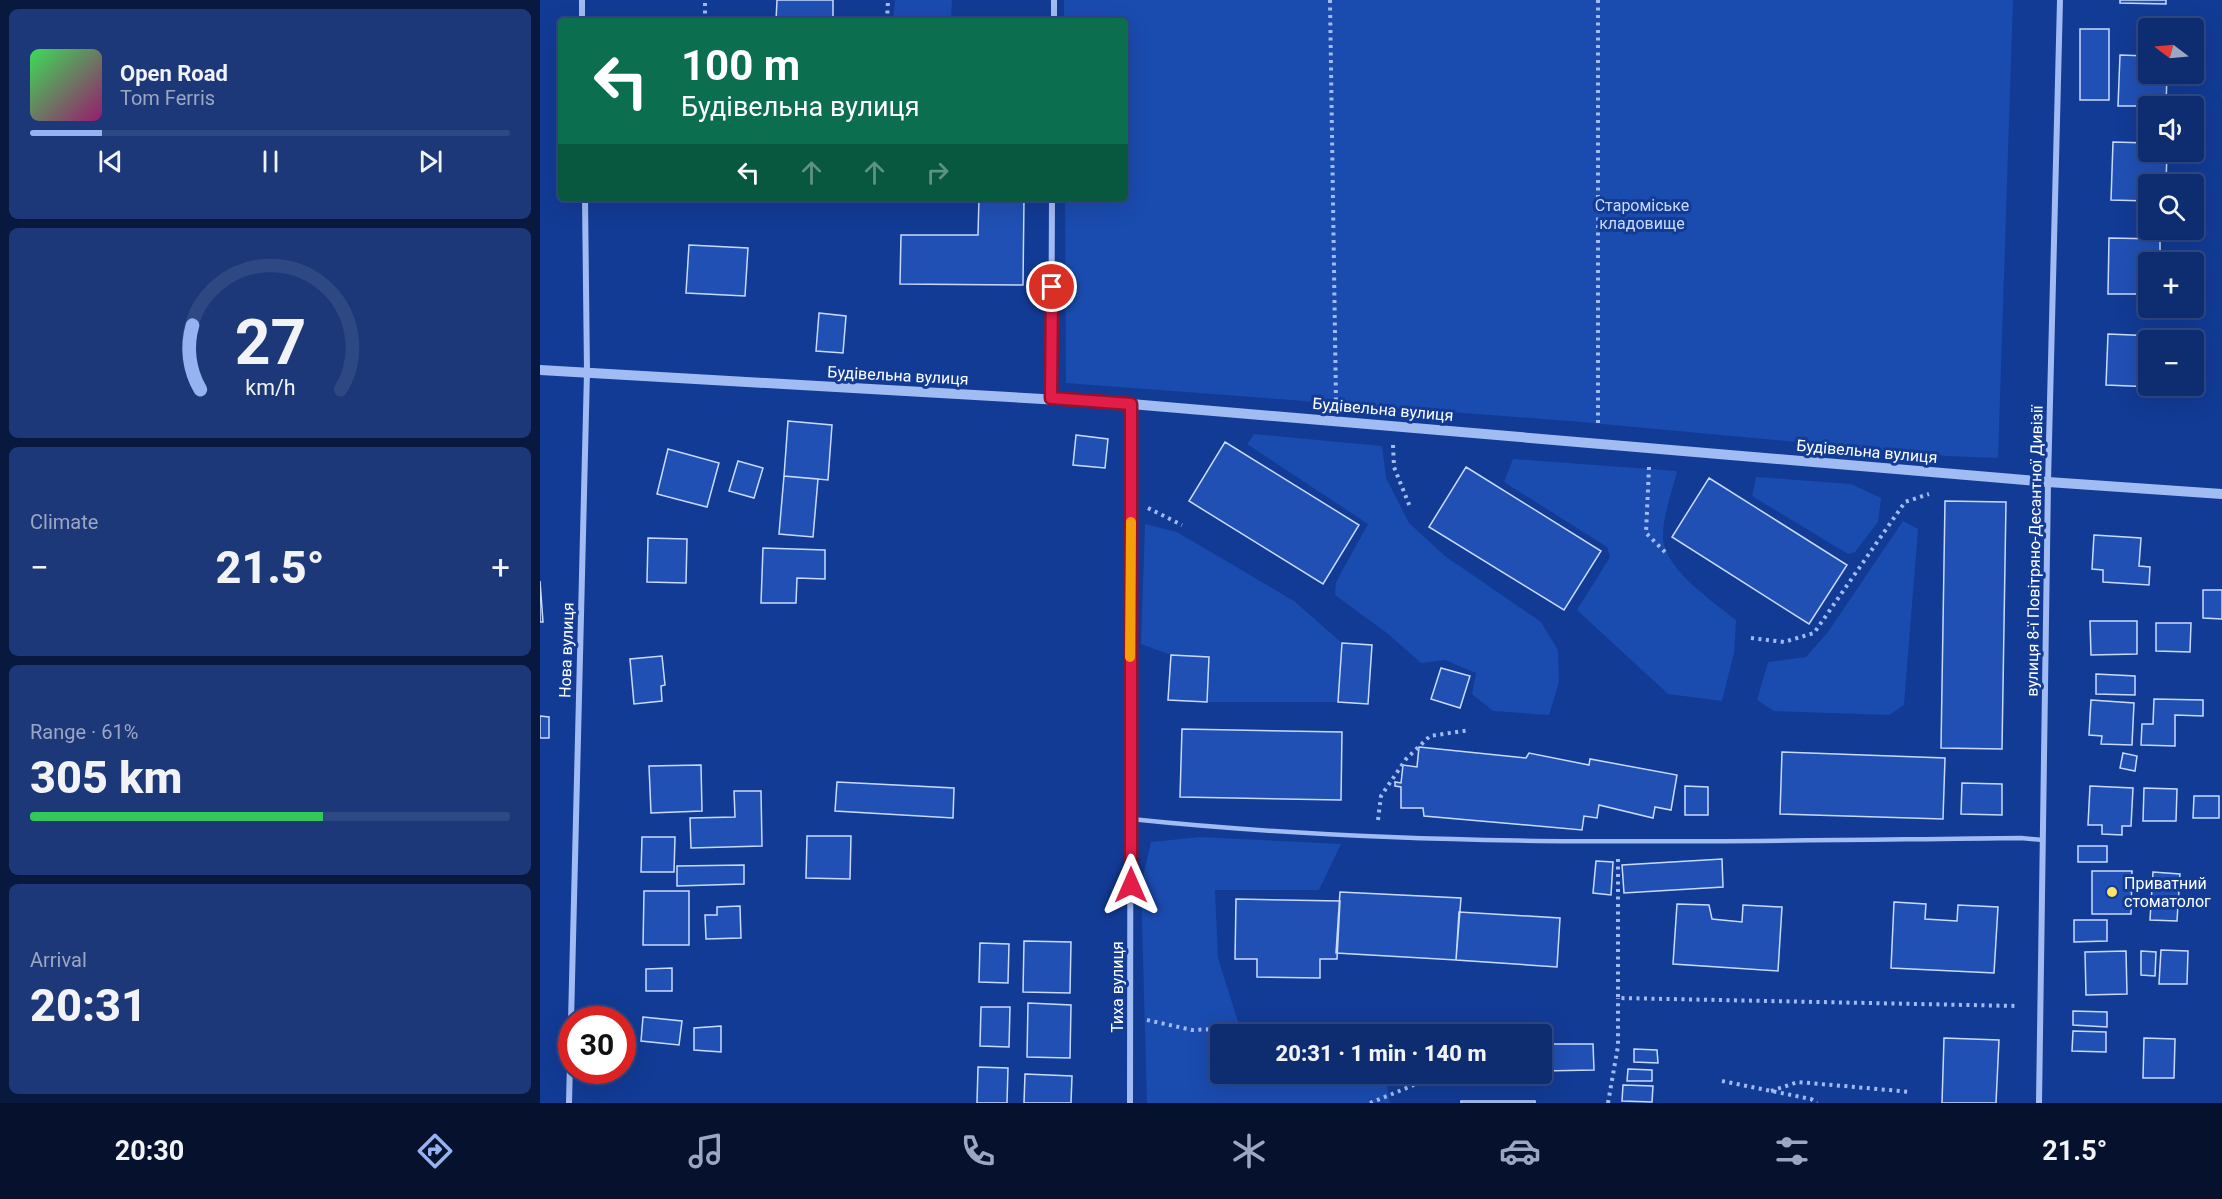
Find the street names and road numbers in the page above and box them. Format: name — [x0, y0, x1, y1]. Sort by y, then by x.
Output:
street label: Будівельна вулиця — [827, 362, 969, 389]
street label: Будівельна вулиця — [1312, 394, 1454, 425]
street label: вулиця 8-ї Повітряно-Десантної Дивізії — [2022, 404, 2047, 697]
street label: Будівельна вулиця — [1796, 436, 1938, 467]
street label: Нова вулиця — [555, 602, 578, 698]
street label: Тиха вулиця — [1108, 941, 1127, 1033]

